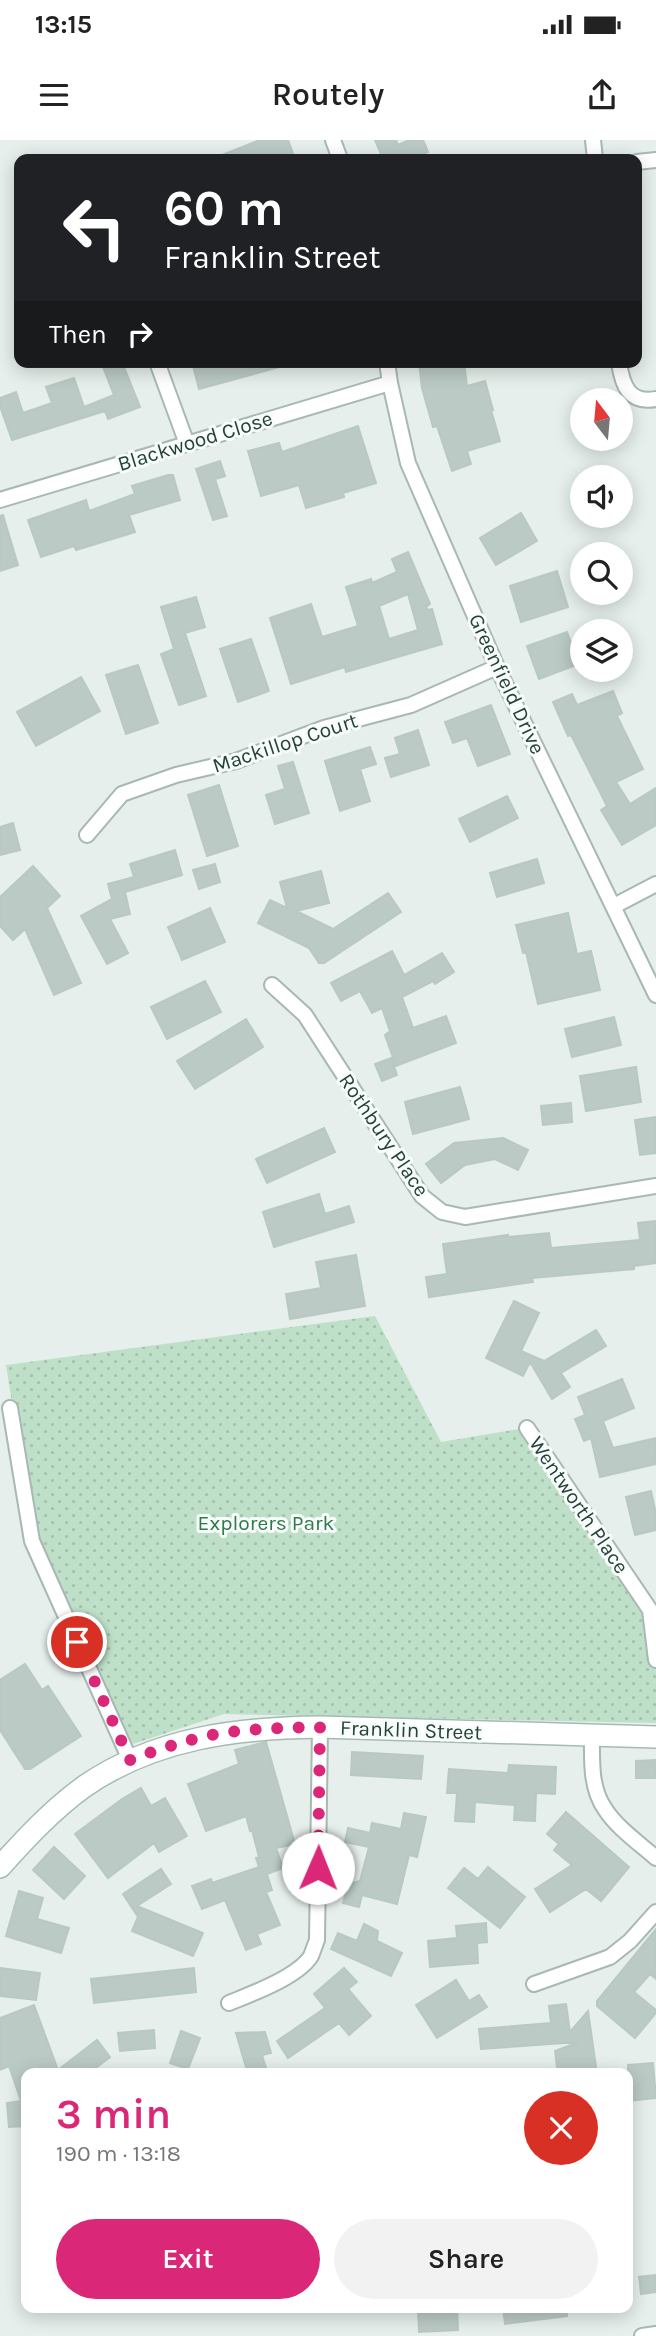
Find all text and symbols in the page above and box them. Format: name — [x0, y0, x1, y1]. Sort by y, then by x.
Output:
text: 13:15 — [35, 9, 92, 40]
icon: menu — [35, 76, 73, 114]
text: Routely — [272, 76, 384, 113]
icon: share — [583, 76, 621, 114]
text: 60 m — [164, 180, 284, 237]
icon: left — [49, 182, 140, 273]
text: Franklin Street — [164, 239, 381, 276]
icon: right — [121, 315, 159, 353]
text: Then — [49, 319, 107, 350]
north arrow — [570, 388, 634, 452]
map controls — [570, 388, 633, 682]
street label: Blackwood Close — [115, 406, 275, 476]
button: sound — [570, 465, 633, 528]
button: search — [570, 542, 633, 605]
street label: Greenfield Drive — [464, 610, 550, 758]
button: layers — [570, 619, 633, 682]
street label: Mackillop Court — [209, 708, 361, 778]
street label: Rothbury Place — [334, 1069, 434, 1201]
street label: Wentworth Place — [524, 1432, 634, 1578]
park label: Explorers Park — [198, 1511, 335, 1535]
pin — [47, 1612, 107, 1672]
icon: arrive — [58, 1623, 96, 1661]
street label: Franklin Street — [340, 1716, 483, 1744]
position arrow — [281, 1831, 355, 1905]
text: 3 min — [56, 2089, 171, 2139]
button: close — [524, 2091, 598, 2165]
text: 190 m · 13:18 — [56, 2140, 181, 2167]
button: Exit — [56, 2219, 320, 2299]
button: Share — [334, 2219, 598, 2299]

